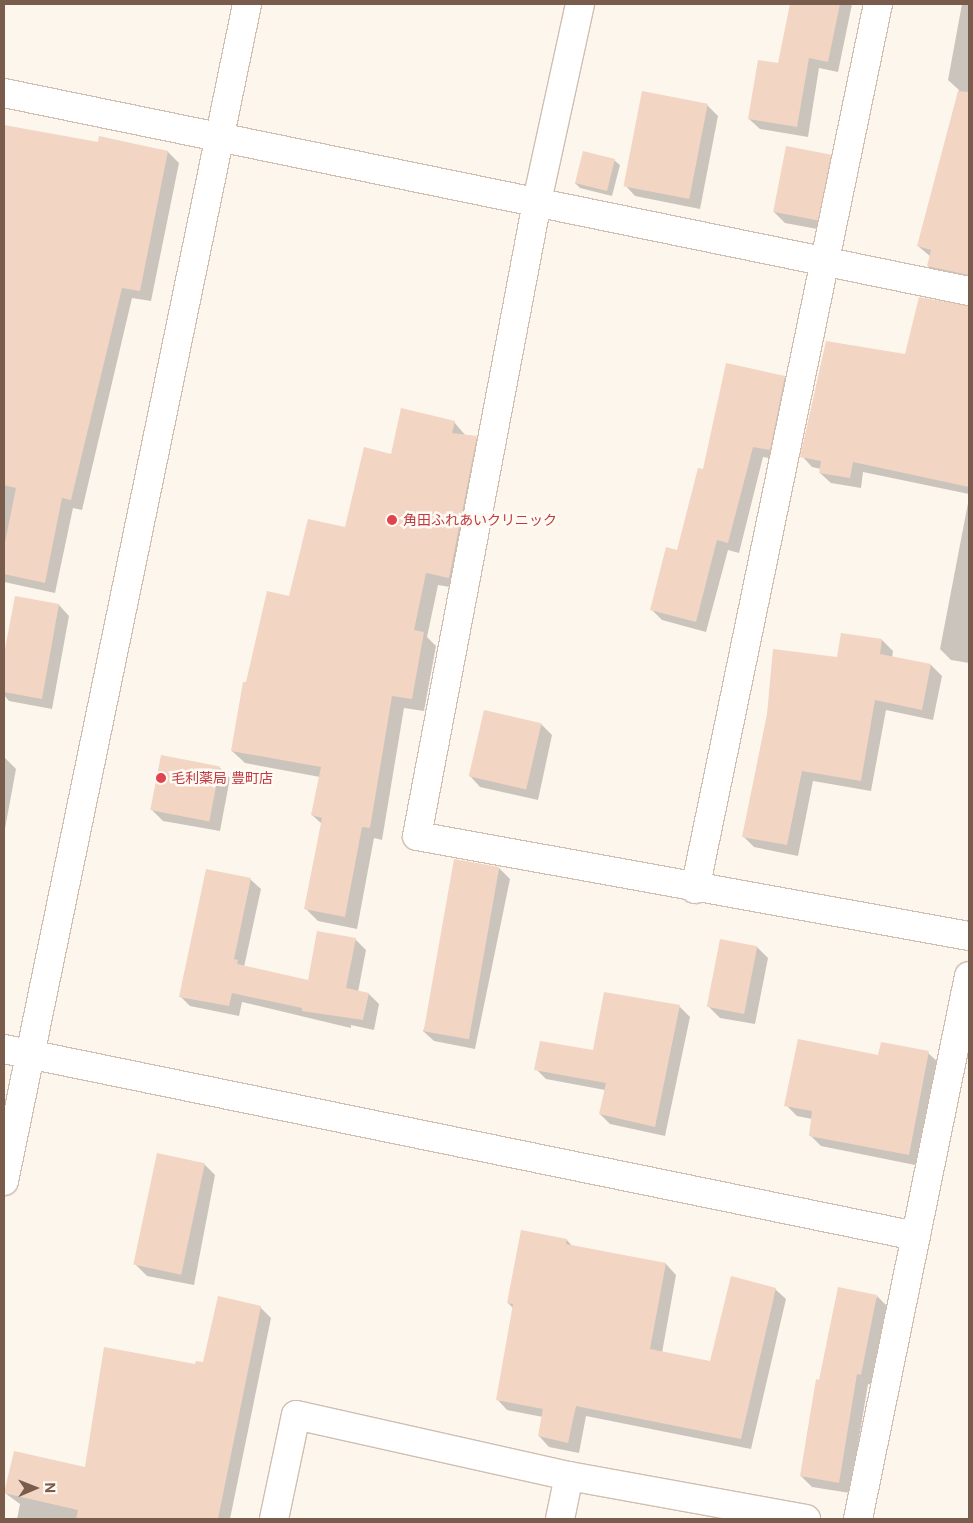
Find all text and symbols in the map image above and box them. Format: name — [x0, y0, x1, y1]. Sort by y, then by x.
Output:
place label: 角田ふれあいクリニック — [403, 512, 557, 528]
marker: 角田ふれあいクリニック — [385, 513, 399, 527]
place label: 毛利薬局 豊町店 — [171, 770, 273, 786]
marker: 毛利薬局 豊町店 — [155, 772, 167, 784]
north arrow — [10, 1463, 60, 1513]
text: N — [42, 1482, 59, 1493]

